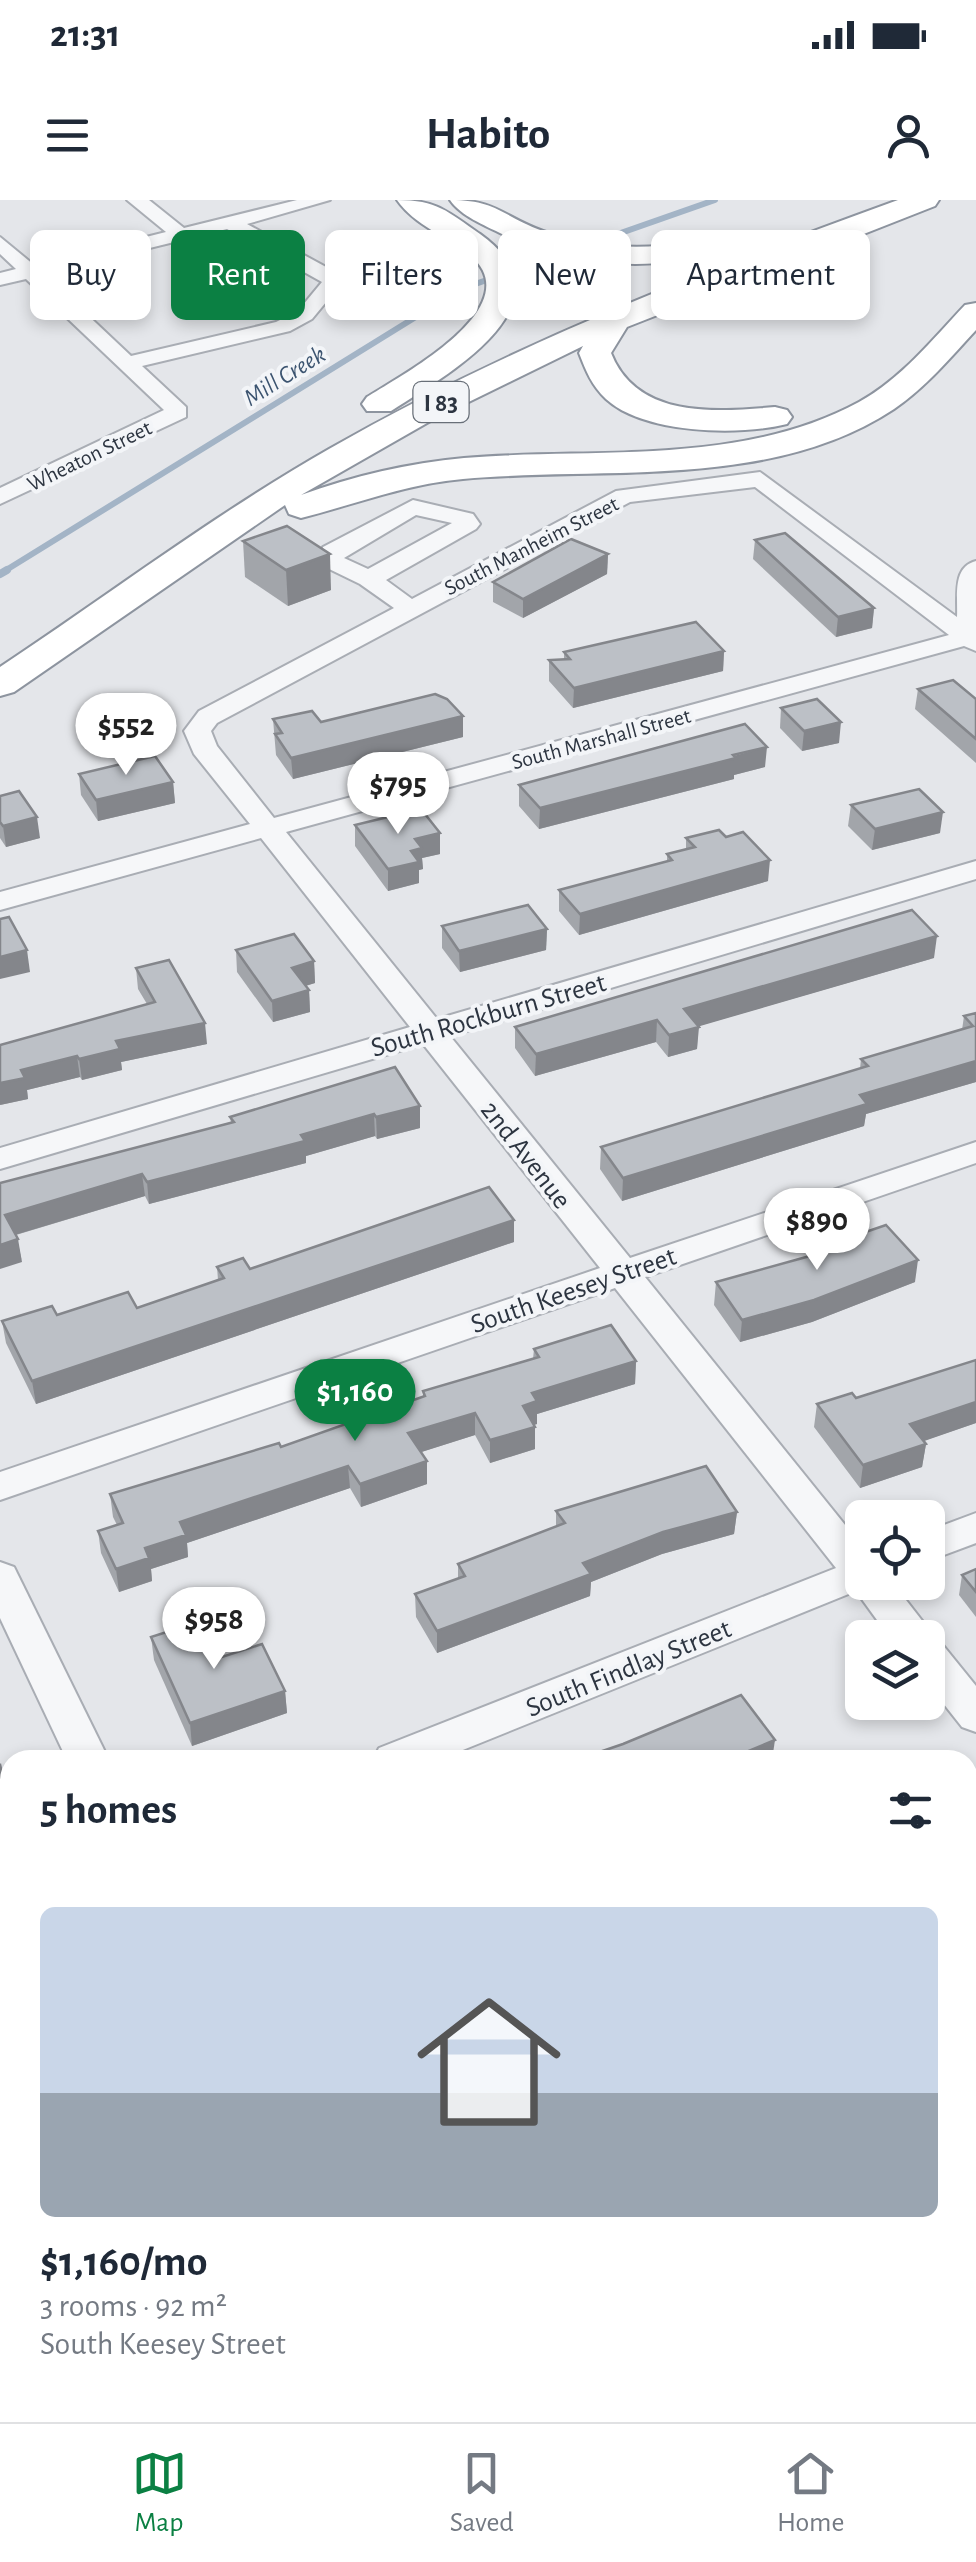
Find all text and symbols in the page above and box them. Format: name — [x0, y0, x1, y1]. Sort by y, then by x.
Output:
text: 21:31 — [50, 16, 120, 54]
icon: menu — [40, 108, 95, 163]
icon: person — [881, 108, 936, 163]
text: Habito — [426, 112, 550, 157]
chip: Buy — [30, 230, 151, 320]
chip: Rent — [171, 230, 305, 320]
chip: Filters — [325, 230, 478, 320]
chip: New — [498, 230, 631, 320]
chip: Apartment — [651, 230, 870, 320]
water label: Mill Creek — [240, 342, 330, 411]
road number: I 83 — [414, 382, 468, 422]
street label: Wheaton Street — [24, 416, 155, 495]
street label: South Manheim Street — [441, 492, 622, 599]
pin: $552 — [67, 693, 185, 778]
street label: South Marshall Street — [509, 704, 693, 773]
text: $552 — [97, 709, 155, 741]
pin: $795 — [339, 752, 457, 837]
text: $795 — [369, 768, 427, 800]
street label: South Rockburn Street — [368, 969, 609, 1063]
street label: 2nd Avenue — [475, 1096, 576, 1214]
pin: $890 — [758, 1188, 876, 1273]
text: $890 — [786, 1204, 848, 1236]
street label: South Keesey Street — [467, 1243, 680, 1339]
pin: $1,160 — [274, 1359, 436, 1444]
text: $1,160 — [317, 1375, 393, 1407]
map controls — [845, 1500, 945, 1720]
button: locate — [845, 1500, 945, 1600]
pin: $958 — [155, 1587, 273, 1672]
text: $958 — [184, 1603, 244, 1635]
street label: South Findlay Street — [522, 1615, 735, 1723]
button: layers — [845, 1620, 945, 1720]
icon: filters — [883, 1783, 938, 1838]
text: 5 homes — [40, 1789, 177, 1831]
icon: home — [399, 1972, 579, 2152]
text: $1,160/mo — [40, 2241, 208, 2283]
text: 3 rooms · 92 m² — [40, 2290, 227, 2322]
text: South Keesey Street — [40, 2328, 286, 2360]
tab: Map — [132, 2446, 187, 2540]
tab: Saved — [450, 2446, 514, 2540]
tab: Home — [777, 2446, 844, 2540]

